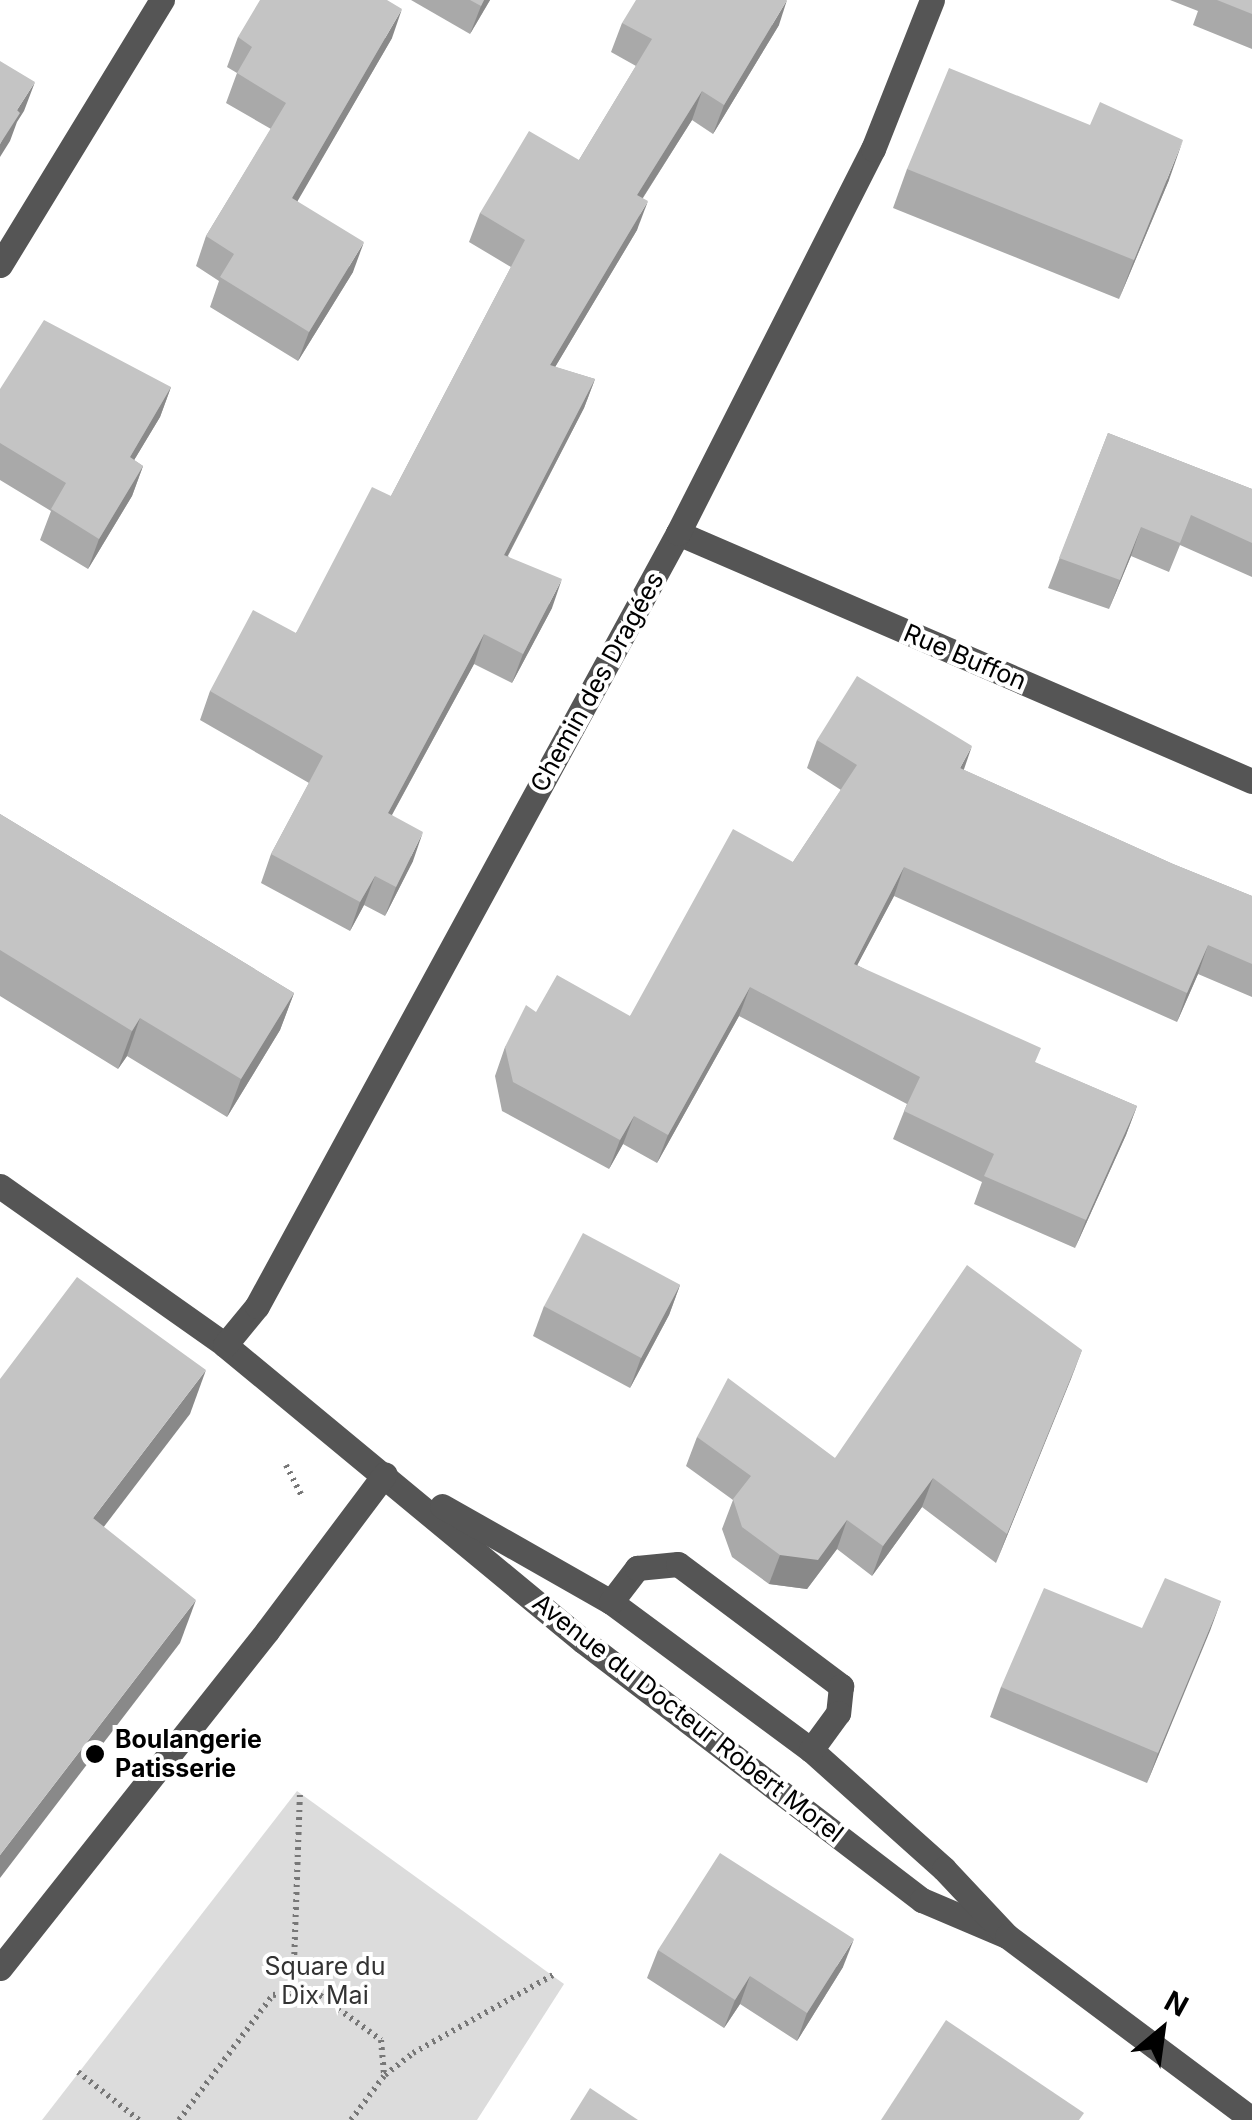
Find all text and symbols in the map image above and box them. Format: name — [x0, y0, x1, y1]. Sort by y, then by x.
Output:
street label: Chemin des Dragées — [524, 567, 670, 797]
street label: Rue Buffon — [899, 618, 1031, 696]
street label: Avenue du Docteur Robert Morel — [527, 1587, 849, 1849]
place label: Boulangerie Patisserie — [115, 1725, 262, 1784]
marker: Boulangerie Patisserie — [84, 1743, 106, 1765]
park label: Square du Dix Mai — [265, 1952, 385, 2011]
north arrow — [1112, 1980, 1212, 2080]
text: N — [1159, 1984, 1194, 2024]

